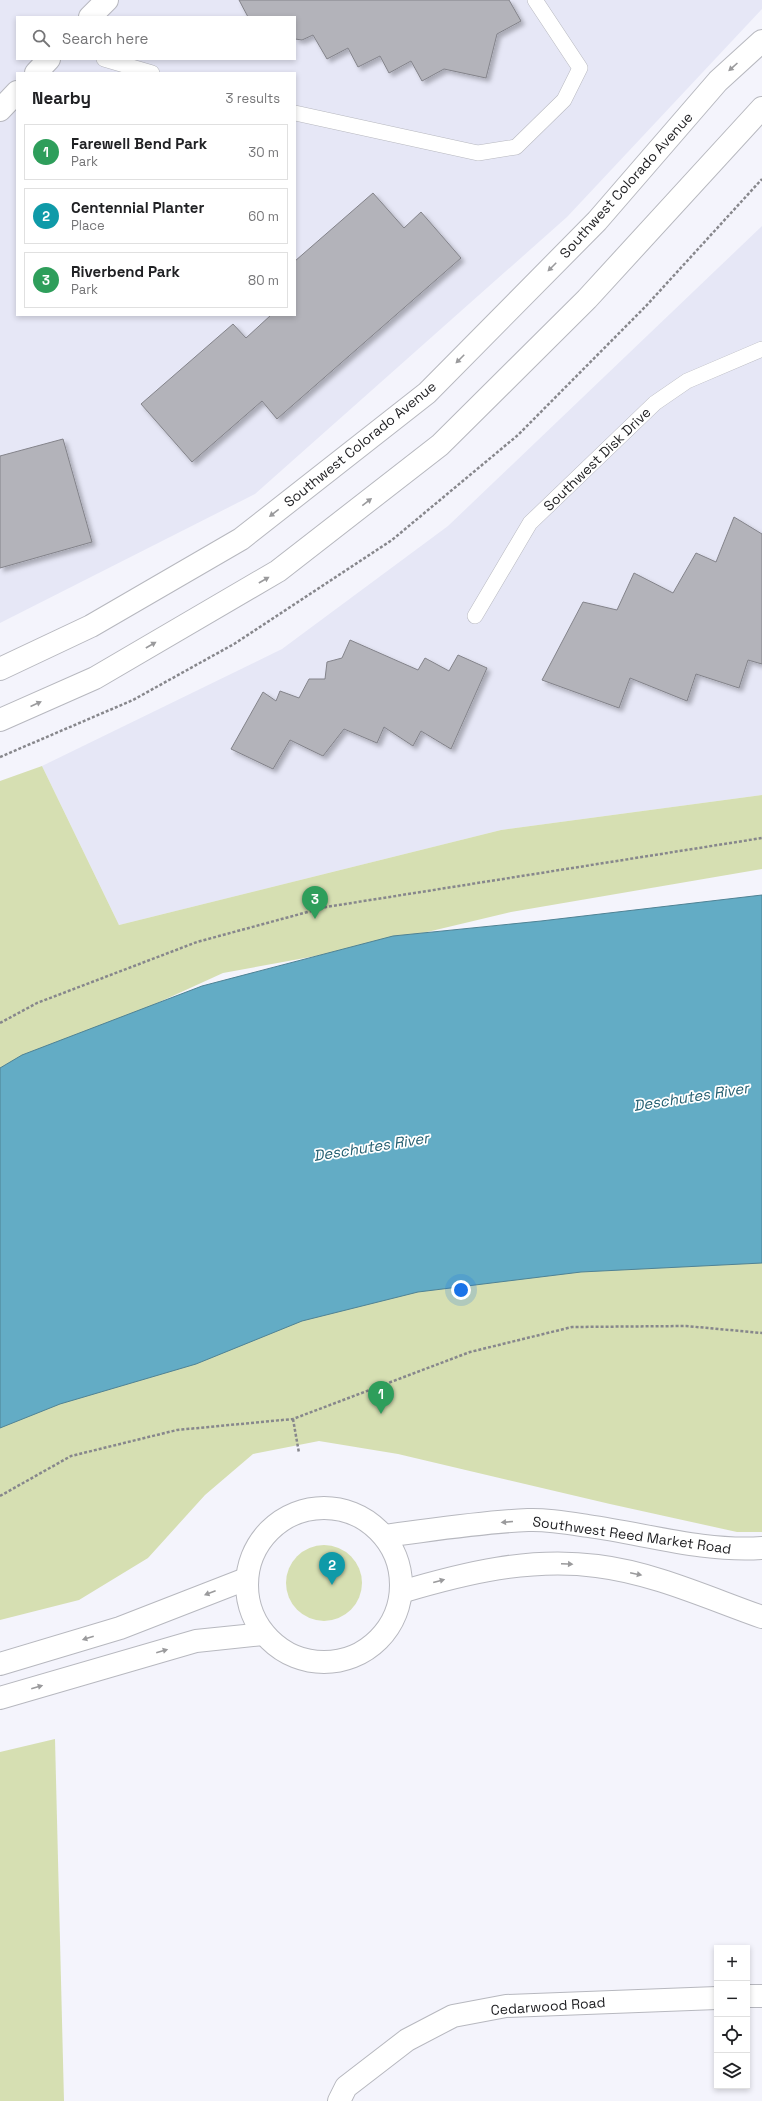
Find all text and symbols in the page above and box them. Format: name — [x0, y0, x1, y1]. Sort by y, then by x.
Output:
search box — [16, 16, 296, 60]
icon: search — [30, 27, 52, 49]
text: Search here — [62, 29, 148, 48]
one-way arrow — [728, 62, 738, 72]
text: Nearby — [32, 87, 91, 109]
text: 3 results — [226, 90, 280, 107]
street label: Southwest Colorado Avenue — [556, 108, 696, 262]
text: Farewell Bend Park — [71, 134, 207, 153]
text: 1 — [43, 144, 49, 161]
text: 30 m — [248, 144, 279, 161]
text: Park — [71, 153, 98, 170]
text: Centennial Planter — [71, 198, 204, 217]
text: 2 — [42, 208, 50, 225]
text: 60 m — [248, 208, 279, 225]
text: Place — [71, 217, 105, 234]
text: Riverbend Park — [71, 262, 180, 281]
one-way arrow — [547, 262, 557, 272]
text: 3 — [42, 272, 50, 289]
text: 80 m — [248, 272, 279, 289]
text: Park — [71, 281, 98, 298]
one-way arrow — [455, 354, 465, 364]
street label: Southwest Colorado Avenue — [280, 377, 440, 511]
street label: Southwest Disk Drive — [540, 403, 654, 515]
one-way arrow — [362, 497, 373, 506]
one-way arrow — [269, 509, 280, 518]
one-way arrow — [258, 576, 270, 583]
one-way arrow — [145, 642, 157, 649]
one-way arrow — [30, 701, 41, 707]
pin: 3 — [302, 886, 328, 919]
water label: Deschutes River — [632, 1078, 751, 1115]
water label: Deschutes River — [312, 1128, 431, 1165]
your location — [451, 1280, 471, 1300]
pin: 1 — [368, 1381, 394, 1414]
street label: Southwest Reed Market Road — [532, 1512, 732, 1558]
one-way arrow — [501, 1518, 513, 1525]
pin: 2 — [319, 1552, 345, 1585]
one-way arrow — [561, 1560, 573, 1567]
one-way arrow — [630, 1572, 643, 1578]
one-way arrow — [432, 1578, 445, 1584]
one-way arrow — [203, 1590, 215, 1596]
one-way arrow — [82, 1635, 94, 1641]
one-way arrow — [156, 1648, 168, 1654]
one-way arrow — [32, 1684, 44, 1690]
map controls — [714, 1945, 750, 2089]
button: + — [714, 1945, 750, 1981]
button: − — [714, 1981, 750, 2017]
street label: Cedarwood Road — [490, 1993, 606, 2019]
button: locate — [714, 2017, 750, 2053]
button: layers — [714, 2053, 750, 2089]

